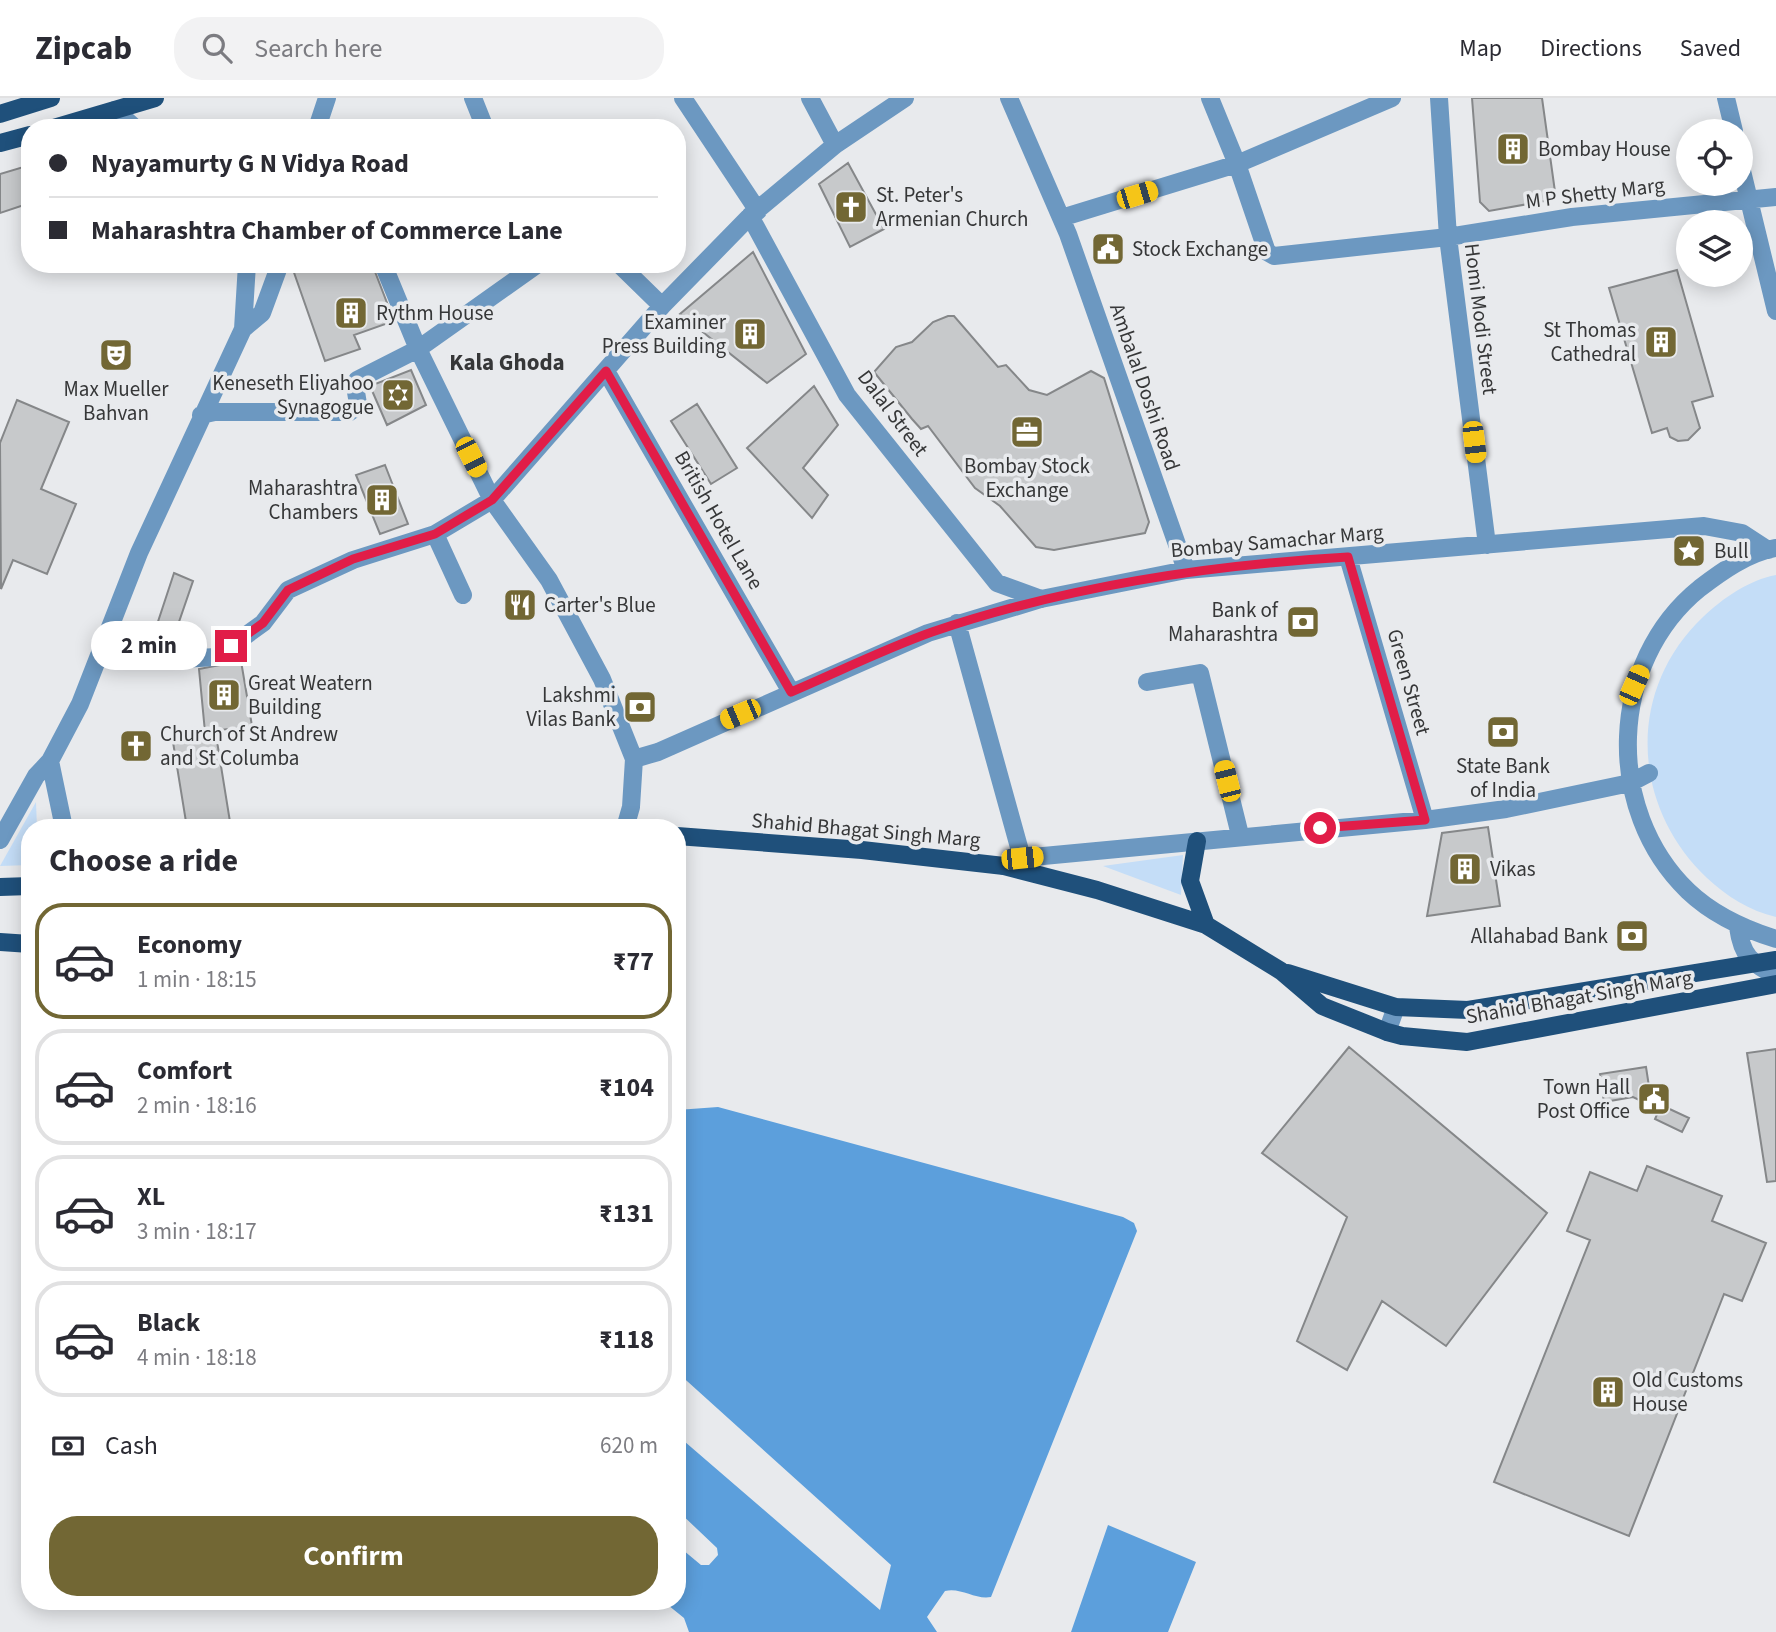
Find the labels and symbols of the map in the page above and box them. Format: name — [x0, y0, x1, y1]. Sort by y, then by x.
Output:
building icon: Bombay House — [1494, 130, 1532, 168]
place label: Bombay House — [1538, 134, 1671, 164]
street label: M P Shetty Marg — [1524, 170, 1667, 216]
car — [1114, 179, 1161, 211]
place label: St. Peter's Armenian Church — [876, 180, 1028, 234]
church icon: St. Peter's Armenian Church — [832, 188, 870, 226]
public building icon: Stock Exchange — [1089, 230, 1127, 268]
place label: Stock Exchange — [1132, 234, 1268, 264]
street label: Homi Modi Street — [1457, 242, 1505, 396]
building icon: Rythm House — [332, 294, 370, 332]
place label: Rythm House — [376, 298, 494, 328]
street label: Ambalal Doshi Road — [1102, 299, 1188, 475]
place label: Examiner Press Building — [602, 307, 727, 361]
building icon: Examiner Press Building — [731, 315, 769, 353]
place label: St Thomas Cathedral — [1543, 315, 1636, 369]
building icon: St Thomas Cathedral — [1642, 323, 1680, 361]
theatre icon: Max Mueller Bahvan — [97, 336, 135, 374]
district label: Kala Ghoda — [449, 346, 565, 379]
street label: Dalal Street — [850, 363, 936, 463]
place label: Keneseth Eliyahoo Synagogue — [212, 368, 374, 422]
place label: Max Mueller Bahvan — [64, 374, 169, 428]
synagogue icon: Keneseth Eliyahoo Synagogue — [379, 376, 417, 414]
office icon: Bombay Stock Exchange — [1008, 413, 1046, 451]
car — [1462, 420, 1487, 464]
car — [453, 434, 490, 480]
street label: British Hotel Lane — [667, 445, 771, 595]
place label: Bombay Stock Exchange — [964, 451, 1091, 505]
place label: Maharashtra Chambers — [248, 473, 358, 527]
building icon: Maharashtra Chambers — [363, 481, 401, 519]
street label: Bombay Samachar Marg — [1169, 517, 1385, 565]
place icon: Bull — [1670, 532, 1708, 570]
place label: Bull — [1714, 536, 1748, 566]
restaurant icon: Carter's Blue — [501, 586, 539, 624]
place label: Carter's Blue — [544, 590, 656, 620]
place label: Bank of Maharashtra — [1168, 595, 1279, 649]
bank icon: Bank of Maharashtra — [1284, 603, 1322, 641]
callout: 2 min — [91, 622, 206, 670]
street label: Green Street — [1380, 625, 1438, 739]
route end — [215, 630, 247, 662]
car — [1616, 662, 1653, 708]
place label: Great Weatern Building — [248, 668, 373, 722]
building icon: Great Weatern Building — [205, 676, 243, 714]
place label: Lakshmi Vilas Bank — [526, 680, 617, 734]
bank icon: Lakshmi Vilas Bank — [621, 688, 659, 726]
car — [717, 696, 764, 732]
bank icon: State Bank of India — [1484, 713, 1522, 751]
place label: Church of St Andrew and St Columba — [160, 719, 338, 773]
church icon: Church of St Andrew and St Columba — [117, 727, 155, 765]
place label: State Bank of India — [1456, 751, 1551, 805]
car — [1212, 758, 1243, 804]
street label: Shahid Bhagat Singh Marg — [750, 805, 982, 855]
route start — [1304, 812, 1336, 844]
car — [1001, 845, 1044, 871]
building icon: Vikas — [1446, 850, 1484, 888]
place label: Vikas — [1490, 854, 1536, 884]
bank icon: Allahabad Bank — [1613, 917, 1651, 955]
place label: Allahabad Bank — [1471, 921, 1609, 951]
street label: Shahid Bhagat Singh Marg — [1463, 962, 1695, 1032]
place label: Town Hall Post Office — [1537, 1072, 1630, 1126]
public building icon: Town Hall Post Office — [1635, 1080, 1673, 1118]
place label: Old Customs House — [1632, 1365, 1743, 1419]
building icon: Old Customs House — [1589, 1373, 1627, 1411]

